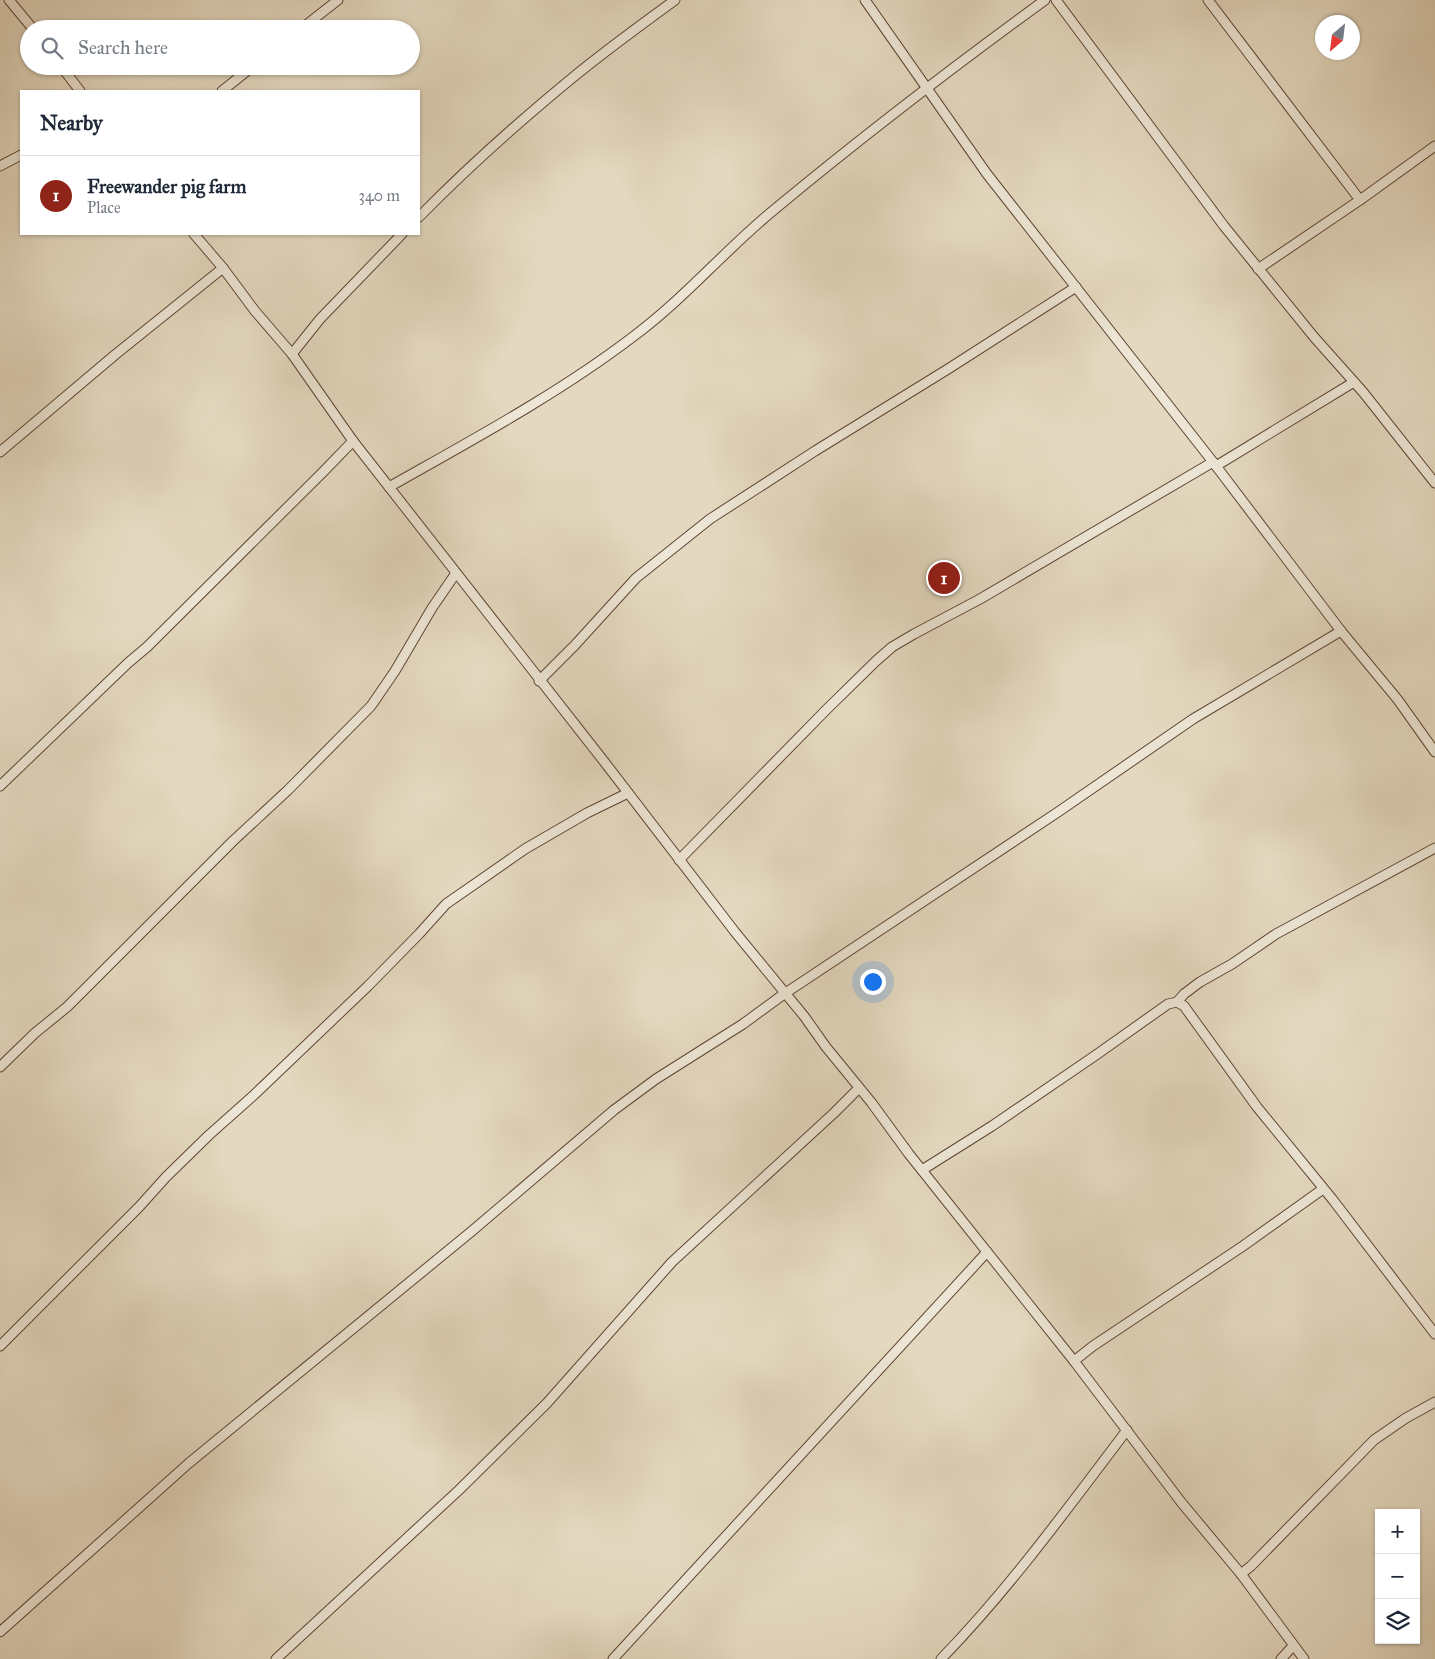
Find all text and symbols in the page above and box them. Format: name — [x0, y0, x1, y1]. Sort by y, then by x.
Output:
north arrow — [1315, 15, 1360, 60]
search box — [20, 20, 420, 75]
icon: search — [38, 34, 66, 62]
text: Search here — [78, 36, 168, 59]
text: Nearby — [40, 110, 103, 136]
text: Freewander pig farm — [87, 175, 246, 198]
text: 1 — [53, 186, 59, 205]
text: 340 m — [358, 186, 400, 205]
text: Place — [87, 198, 121, 217]
pin: 1 — [928, 559, 960, 597]
your location — [860, 969, 886, 995]
map controls — [1375, 1509, 1420, 1644]
button: + — [1375, 1509, 1420, 1554]
button: − — [1375, 1554, 1420, 1599]
button: layers — [1375, 1599, 1420, 1644]

